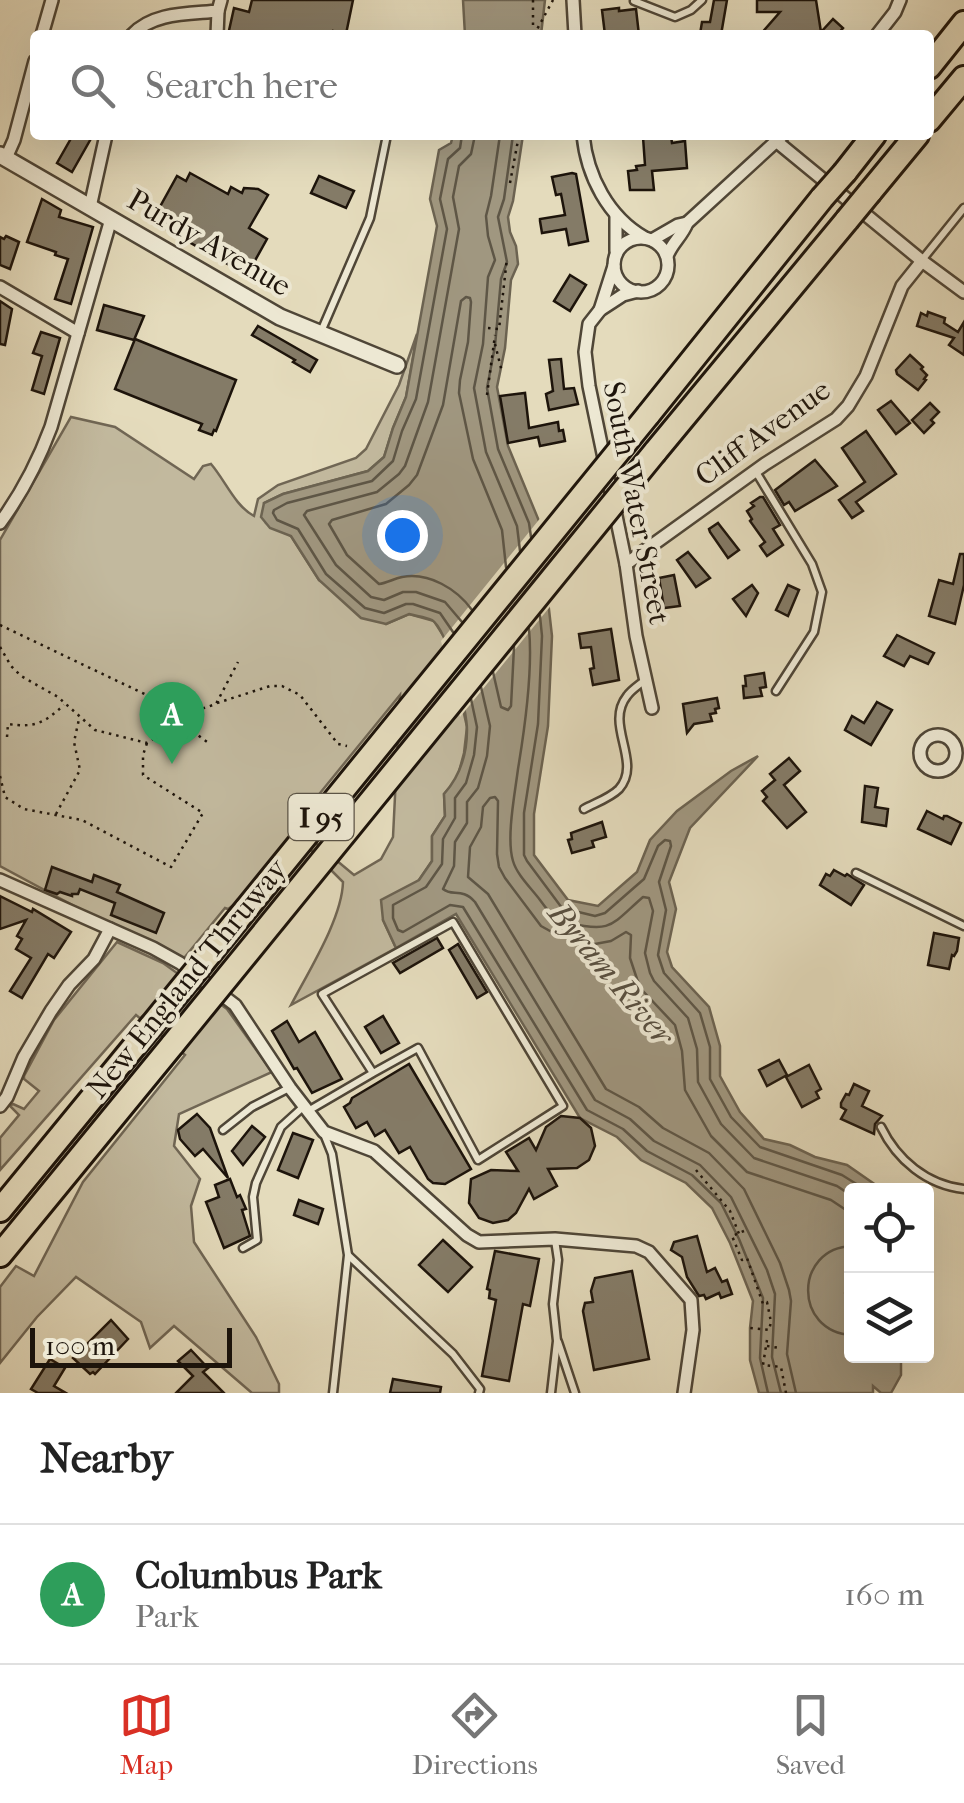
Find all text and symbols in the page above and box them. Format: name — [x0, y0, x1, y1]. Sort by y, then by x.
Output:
search box — [30, 30, 934, 140]
icon: search — [65, 58, 120, 113]
text: Search here — [145, 63, 338, 108]
street label: Purdy Avenue — [121, 182, 297, 304]
street label: Cliff Avenue — [689, 372, 837, 494]
street label: South Water Street — [595, 379, 677, 628]
your location — [377, 510, 428, 561]
pin: A — [140, 682, 204, 764]
road number: I 95 — [288, 794, 354, 840]
street label: New England Thruway — [80, 851, 295, 1106]
water label: Byram River — [540, 894, 683, 1055]
map controls — [844, 1183, 934, 1363]
button: locate — [844, 1183, 934, 1273]
button: layers — [844, 1273, 934, 1363]
scale bar — [30, 1323, 232, 1368]
text: 100 m — [45, 1329, 115, 1362]
text: Nearby — [40, 1434, 172, 1483]
text: Columbus Park — [135, 1553, 382, 1598]
text: A — [62, 1576, 83, 1613]
text: 160 m — [844, 1576, 924, 1613]
text: Park — [135, 1598, 199, 1635]
tab: Map — [119, 1688, 174, 1781]
tab: Directions — [412, 1688, 538, 1781]
tab: Saved — [776, 1688, 845, 1781]

